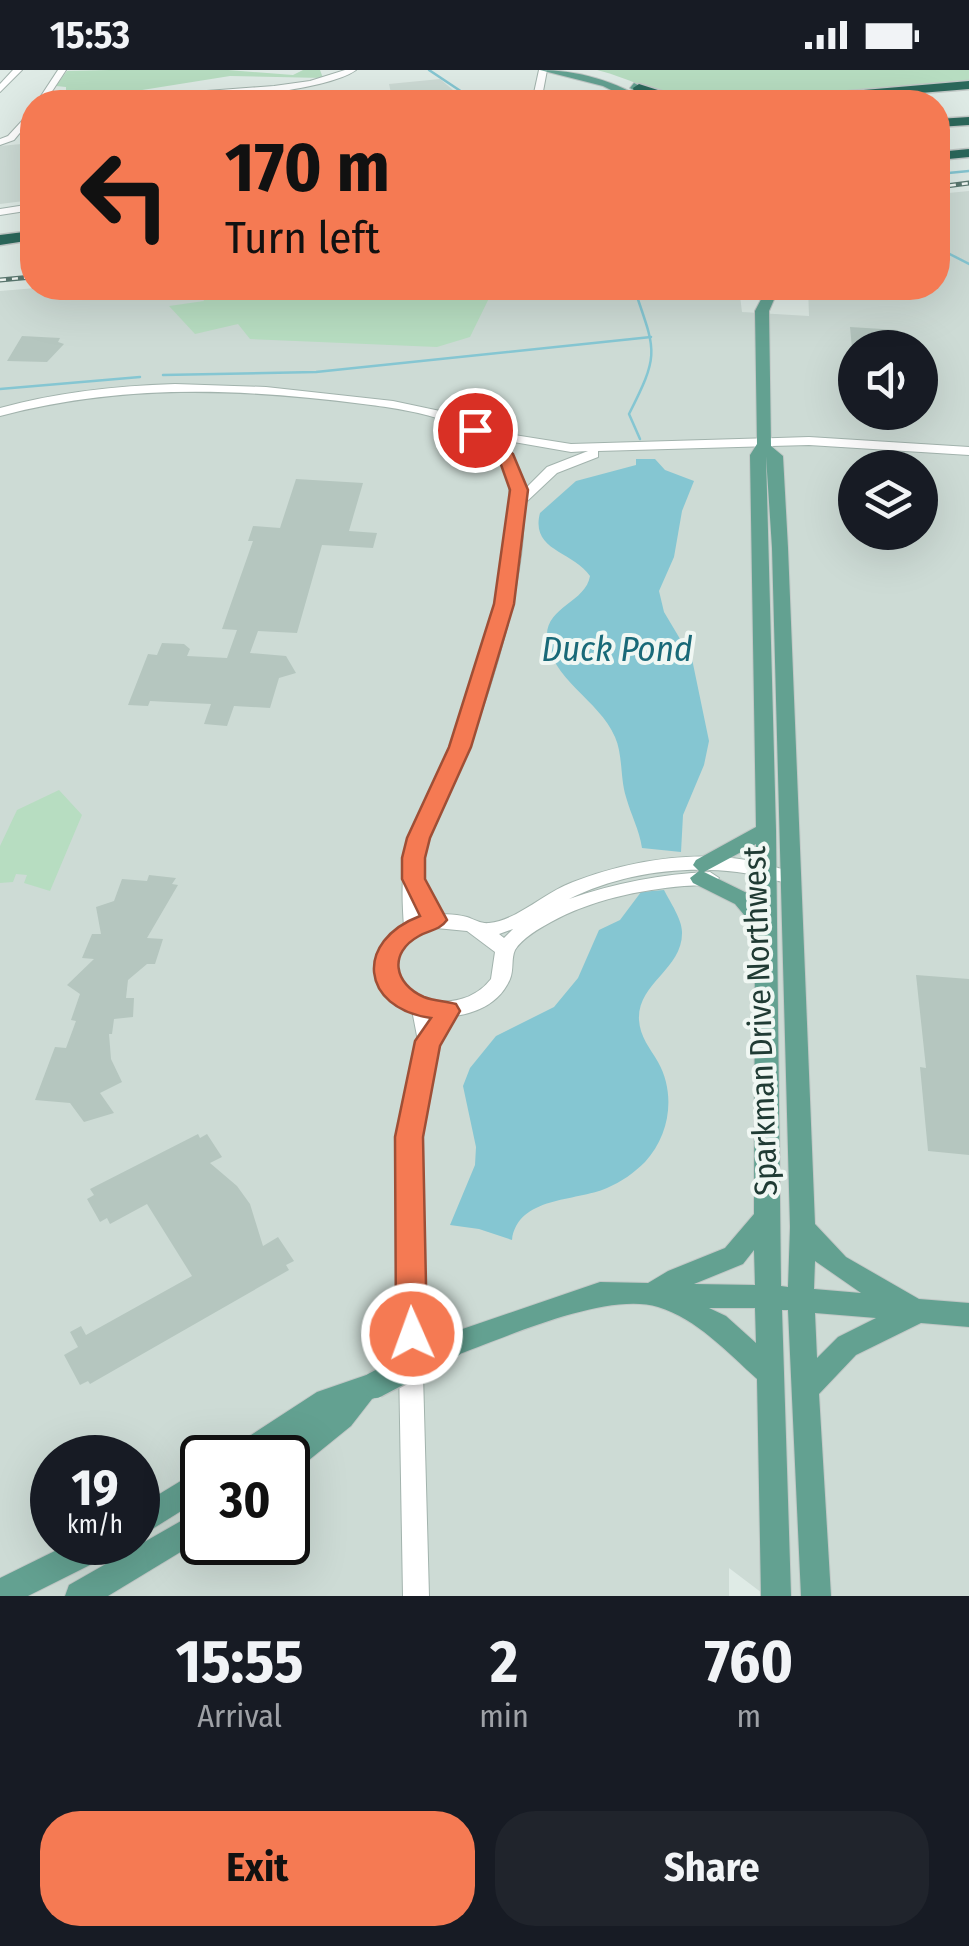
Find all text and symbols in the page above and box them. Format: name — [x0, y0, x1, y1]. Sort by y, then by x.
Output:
text: 15:53 — [50, 12, 130, 58]
text: 170 m — [225, 126, 390, 210]
icon: left — [60, 130, 190, 260]
text: Turn left — [225, 211, 380, 265]
map controls — [838, 330, 938, 550]
button: sound — [838, 330, 938, 430]
pin — [433, 388, 518, 473]
icon: arrive — [448, 403, 503, 458]
button: layers — [838, 450, 938, 550]
water label: Duck Pond — [541, 628, 693, 670]
street label: Sparkman Drive Northwest — [735, 845, 785, 1197]
position arrow — [360, 1282, 464, 1386]
speed limit sign: 30 — [180, 1435, 310, 1565]
text: 19 — [71, 1458, 118, 1518]
text: km/h — [67, 1510, 123, 1540]
text: 15:55 — [176, 1626, 303, 1698]
text: 2 — [490, 1626, 518, 1698]
text: 760 — [705, 1626, 793, 1698]
text: Arrival — [197, 1697, 282, 1735]
text: min — [479, 1697, 529, 1735]
text: m — [737, 1697, 761, 1735]
button: Exit — [40, 1811, 475, 1926]
button: Share — [495, 1811, 929, 1926]

